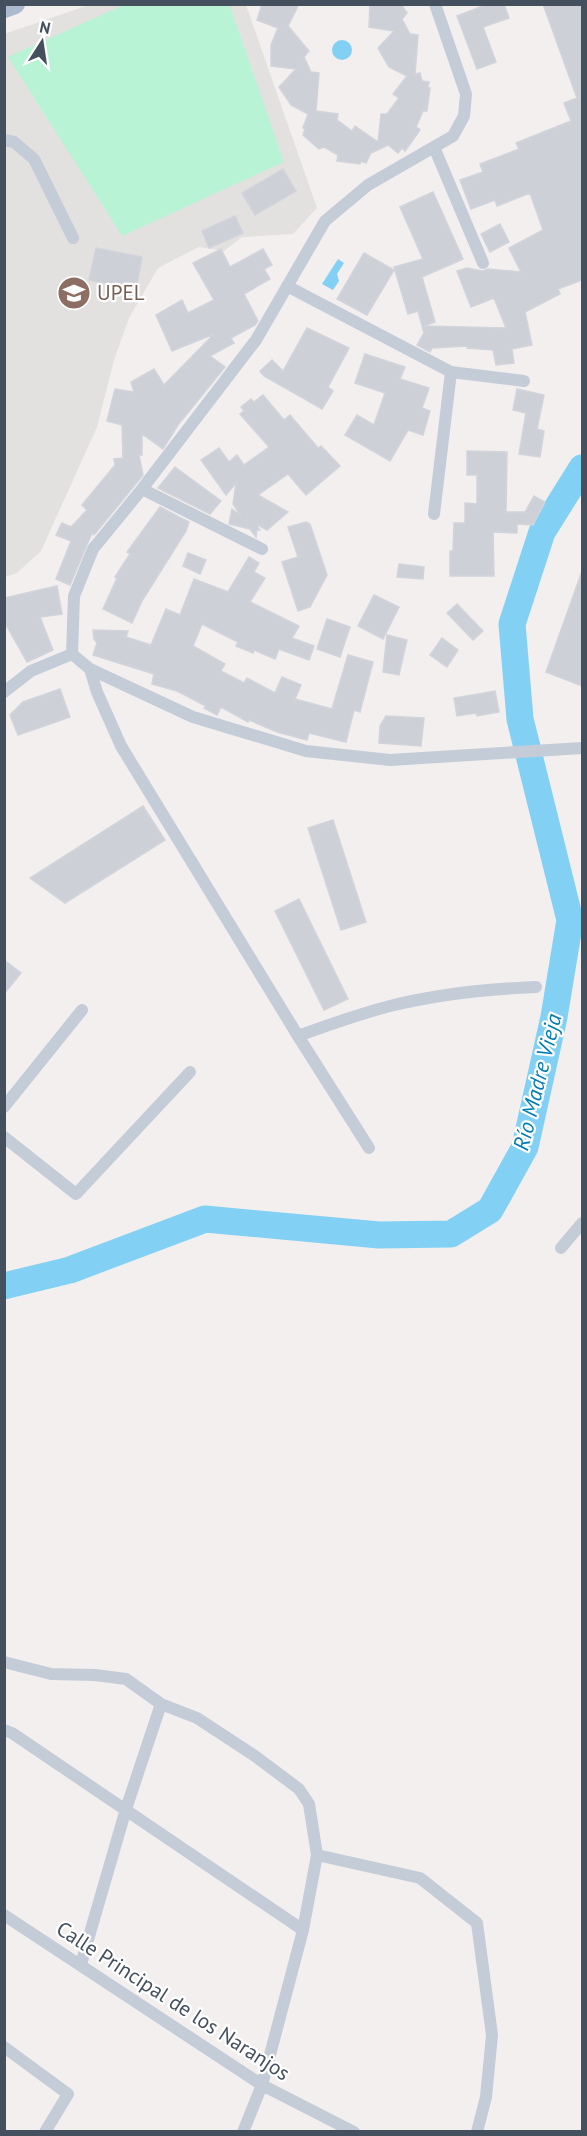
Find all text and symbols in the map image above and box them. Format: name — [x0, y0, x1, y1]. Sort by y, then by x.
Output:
north arrow — [12, 12, 72, 72]
text: N — [38, 16, 52, 38]
school or university icon: UPEL — [56, 275, 92, 311]
place label: UPEL — [97, 279, 145, 306]
water label: Río Madre Vieja — [507, 1011, 568, 1153]
street label: Calle Principal de los Naranjos — [51, 1915, 295, 2086]

